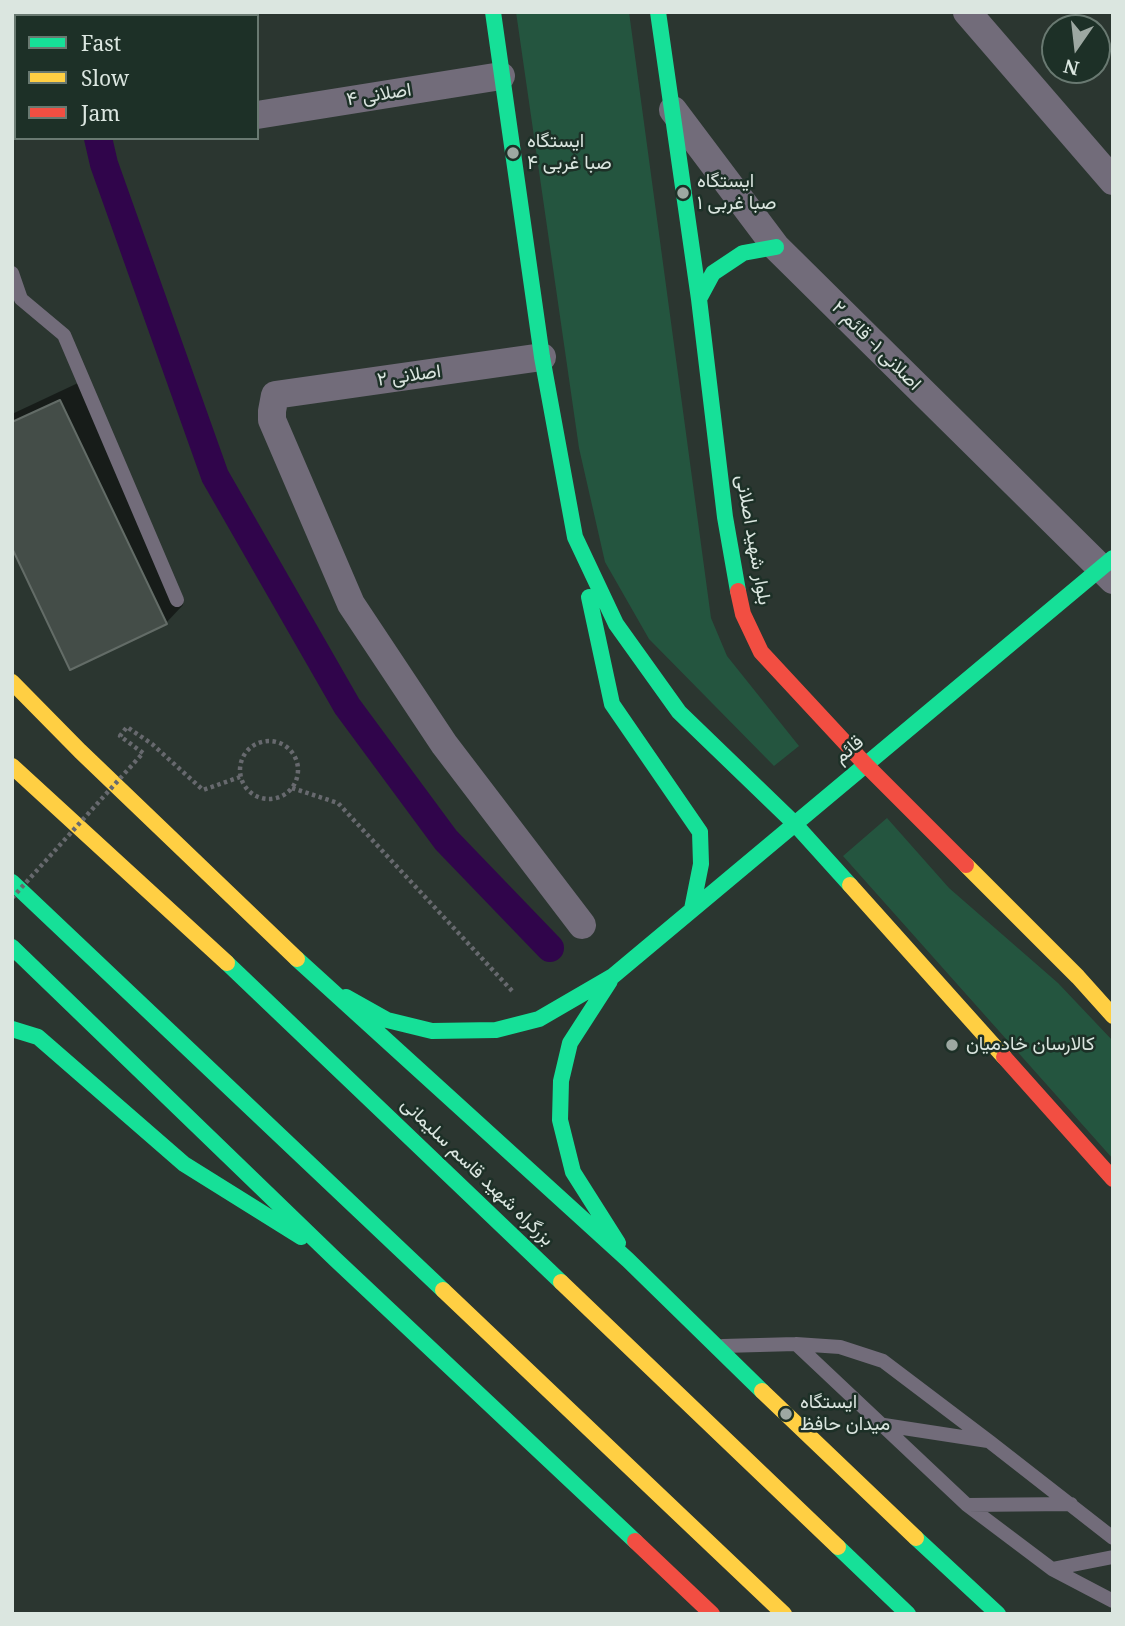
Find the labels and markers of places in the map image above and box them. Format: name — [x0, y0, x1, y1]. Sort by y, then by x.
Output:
place label: ایستگاه صبا غربی ۴ — [527, 131, 612, 175]
marker: ایستگاه صبا غربی ۴ — [505, 145, 521, 161]
place label: ایستگاه صبا غربی ۱ — [697, 171, 776, 215]
marker: ایستگاه صبا غربی ۱ — [675, 185, 691, 201]
place label: کالارسان خادمیان — [966, 1034, 1095, 1056]
marker: کالارسان خادمیان — [944, 1037, 960, 1053]
place label: ایستگاه میدان حافظ — [800, 1392, 890, 1436]
marker: ایستگاه میدان حافظ — [778, 1406, 794, 1422]

